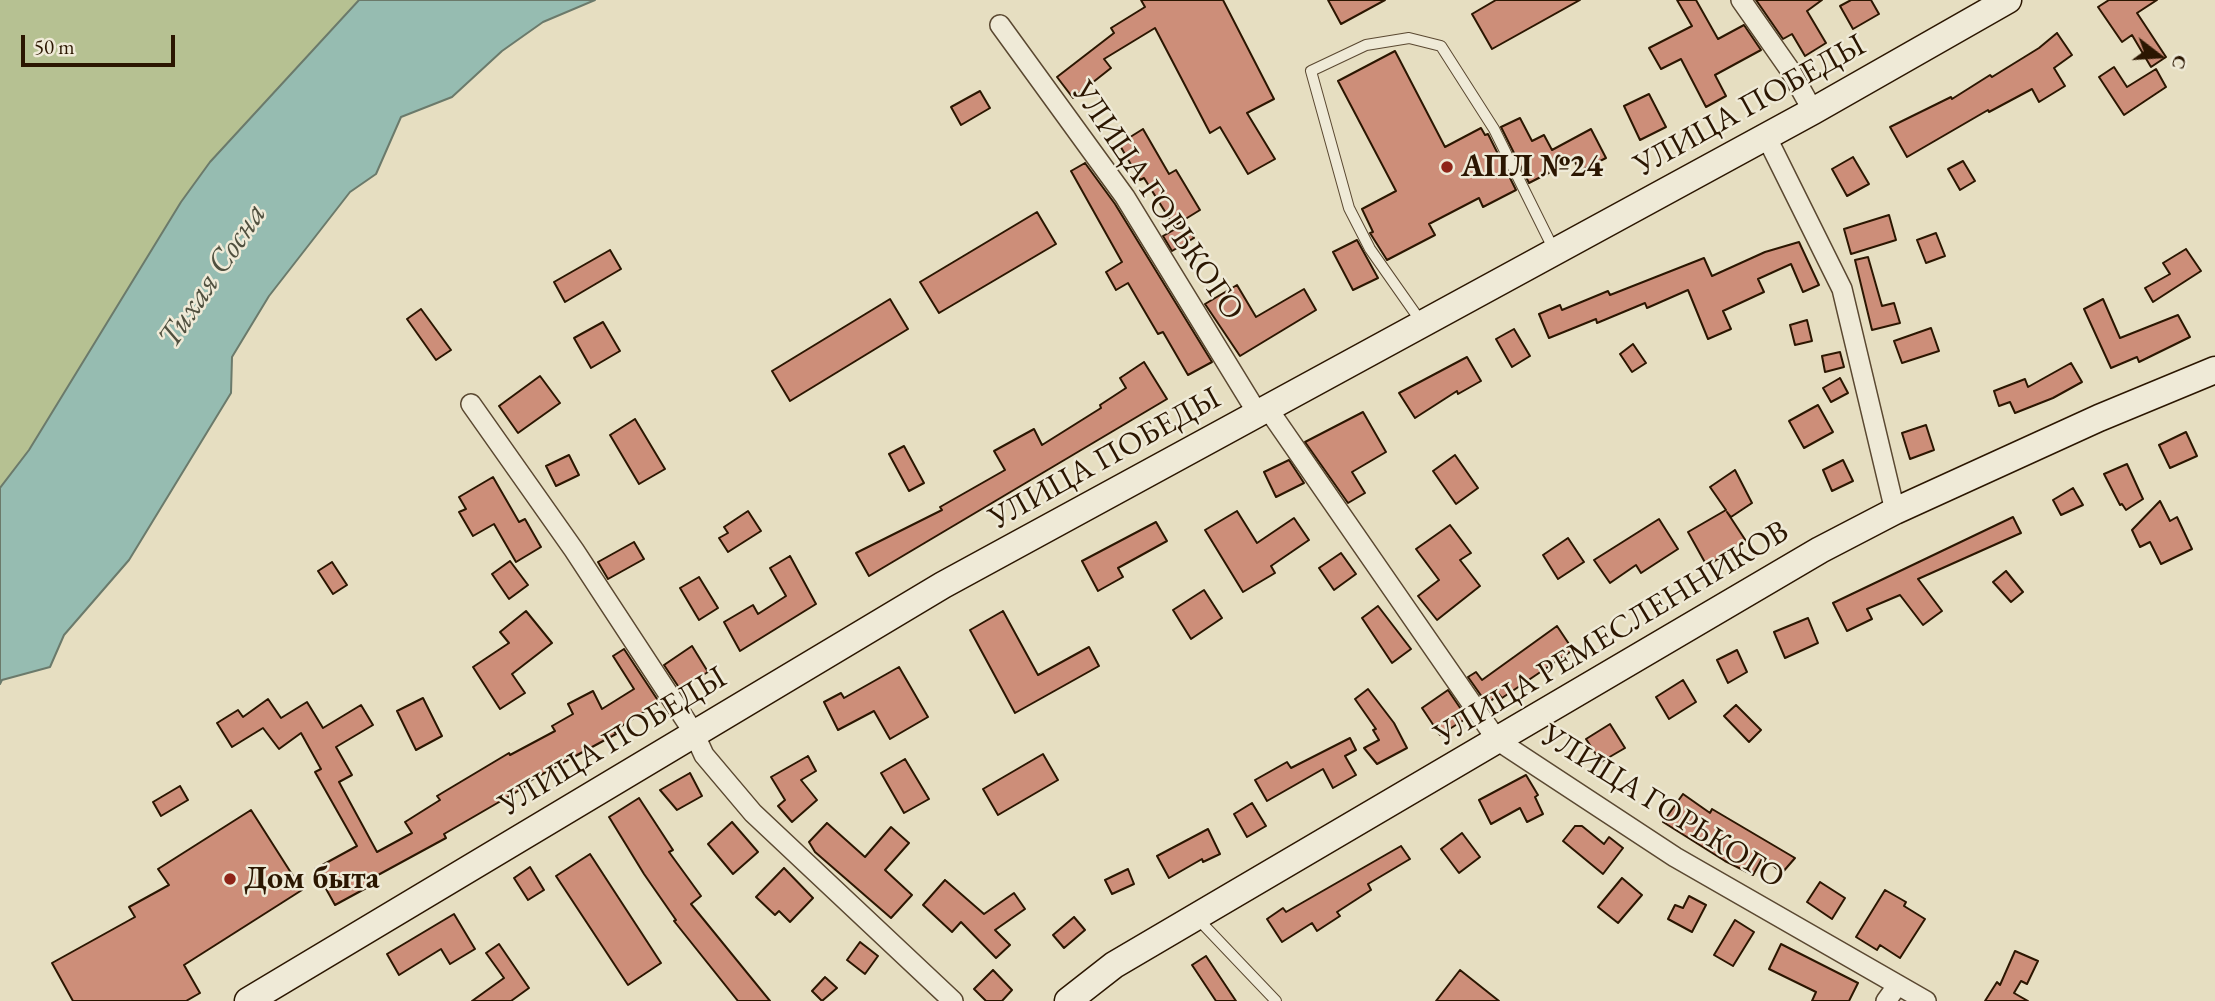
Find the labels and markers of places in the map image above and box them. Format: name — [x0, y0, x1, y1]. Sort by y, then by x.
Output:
place label: АПЛ №24 — [1461, 148, 1603, 186]
marker: АПЛ №24 — [1439, 159, 1455, 175]
place label: Дом быта — [244, 860, 380, 898]
marker: Дом быта — [222, 871, 238, 887]

